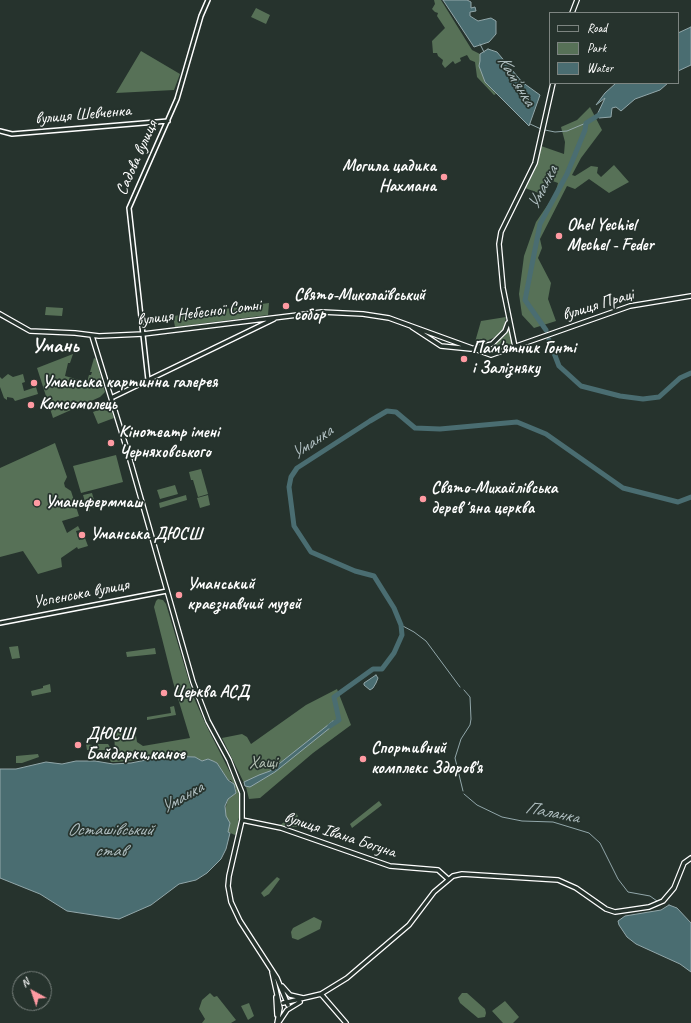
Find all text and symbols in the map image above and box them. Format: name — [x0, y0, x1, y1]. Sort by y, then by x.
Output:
legend — [549, 12, 679, 84]
text: Road — [587, 20, 607, 36]
text: Park — [587, 40, 606, 56]
water label: Кам'янка — [492, 52, 540, 110]
text: Water — [587, 60, 613, 76]
street label: вулиця Шевченка — [34, 101, 132, 129]
street label: Садова вулиця — [111, 117, 163, 199]
place label: Могила цадика Нахмана — [342, 157, 436, 197]
water label: Уманка — [523, 163, 563, 213]
marker: Могила цадика Нахмана — [439, 172, 449, 182]
place label: Ohel Yechiel Mechel - Feder — [567, 216, 654, 256]
marker: Ohel Yechiel Mechel - Feder — [554, 231, 564, 241]
street label: вулиця Праці — [560, 284, 636, 326]
place label: Свято-Миколаївський собор — [294, 286, 425, 326]
street label: вулиця Небесної Сотні — [136, 295, 262, 331]
marker: Свято-Миколаївський собор — [281, 301, 291, 311]
district label: Умань — [31, 333, 79, 359]
place label: Пам'ятник Гонті і Залізняку — [472, 339, 576, 379]
marker: Пам'ятник Гонті і Залізняку — [459, 354, 469, 364]
place label: Уманська картинна галерея — [42, 373, 218, 393]
marker: Уманська картинна галерея — [29, 378, 39, 388]
place label: Комсомолець — [39, 395, 117, 415]
marker: Комсомолець — [26, 400, 36, 410]
water label: Уманка — [287, 421, 337, 465]
place label: Кінотеатр імені Черняховського — [119, 423, 219, 463]
marker: Кінотеатр імені Черняховського — [106, 438, 116, 448]
place label: Свято-Михайлівська деревʼяна церква — [431, 479, 557, 519]
place label: Уманьферммаш — [45, 493, 143, 513]
marker: Свято-Михайлівська деревʼяна церква — [418, 494, 428, 504]
marker: Уманьферммаш — [32, 498, 42, 508]
place label: Уманська ДЮСШ — [90, 525, 202, 545]
marker: Уманська ДЮСШ — [77, 530, 87, 540]
street label: Успенська вулиця — [31, 575, 131, 613]
place label: Уманський краєзнавчий музей — [187, 575, 301, 615]
marker: Уманський краєзнавчий музей — [174, 590, 184, 600]
place label: Церква АСД — [172, 683, 250, 703]
marker: Церква АСД — [159, 688, 169, 698]
place label: ДЮСШ Байдарки,каное — [86, 725, 185, 765]
place label: Спортивний комплекс Здоров'я — [371, 739, 482, 779]
marker: ДЮСШ Байдарки,каное — [73, 740, 83, 750]
park label: Хащі — [249, 754, 277, 774]
marker: Спортивний комплекс Здоров'я — [358, 754, 368, 764]
water label: Уманка — [157, 777, 207, 819]
water label: Паланка — [523, 797, 581, 829]
street label: вулиця Івана Богуна — [282, 807, 398, 863]
water label: Осташівський став — [67, 819, 153, 862]
north arrow — [12, 971, 52, 1011]
text: N — [18, 975, 32, 990]

